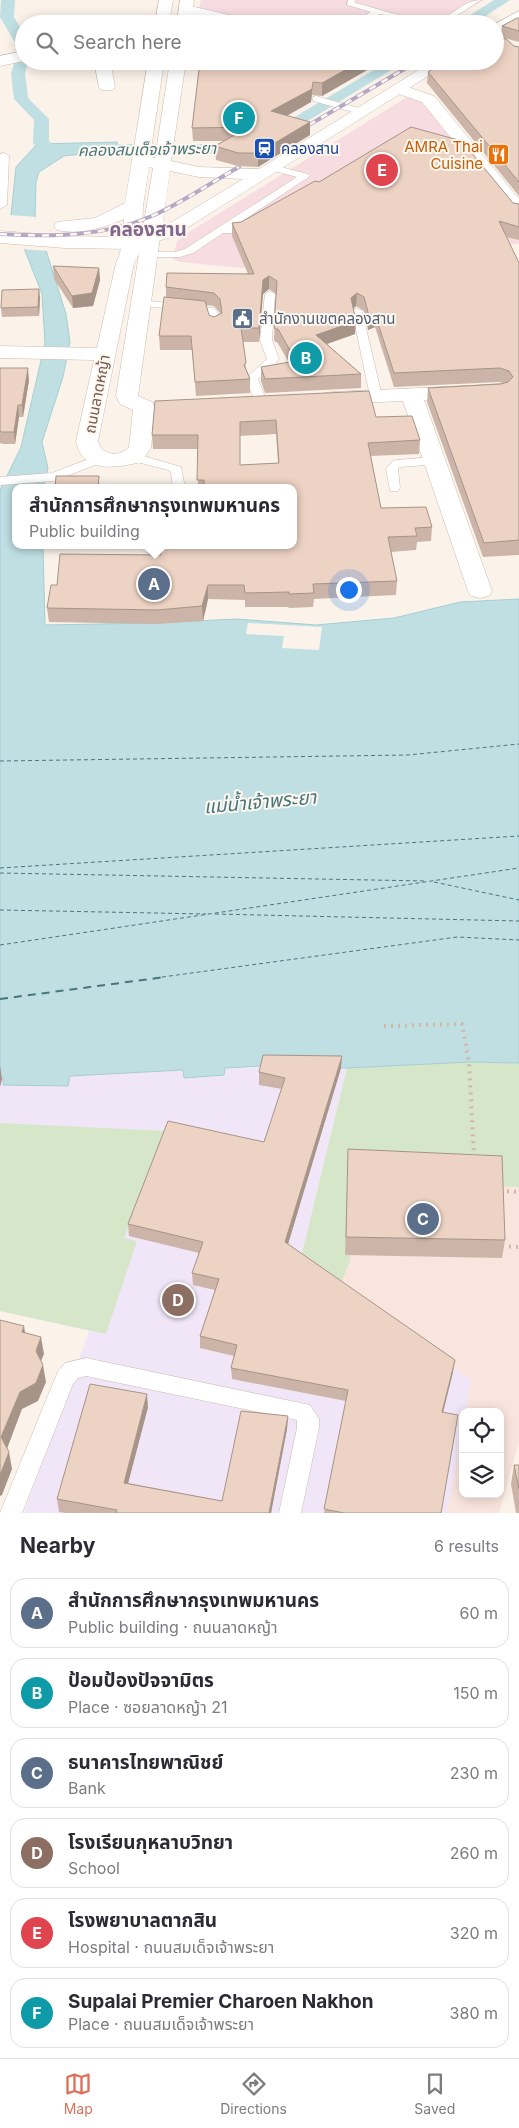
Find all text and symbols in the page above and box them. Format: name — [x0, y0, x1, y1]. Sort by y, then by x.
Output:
search box — [15, 15, 504, 70]
icon: search — [33, 29, 61, 57]
text: Search here — [73, 31, 182, 54]
pin: F — [223, 99, 255, 137]
station icon: คลองสาน — [253, 136, 277, 160]
place label: AMRA Thai Cuisine — [404, 137, 483, 173]
water label: คลองสมเด็จเจ้าพระยา — [78, 138, 218, 160]
place label: คลองสาน — [281, 139, 339, 158]
restaurant icon: AMRA Thai Cuisine — [487, 143, 511, 167]
pin: E — [366, 151, 398, 189]
district label: คลองสาน — [109, 218, 187, 241]
public building icon: สำนักงานเขตคลองสาน — [231, 306, 255, 330]
place label: สำนักงานเขตคลองสาน — [259, 309, 396, 328]
pin: B — [290, 339, 322, 377]
street label: ถนนลาดหญ้า — [80, 353, 114, 435]
popup — [12, 484, 297, 549]
text: สำนักการศึกษากรุงเทพมหานคร — [29, 494, 280, 517]
text: Public building — [29, 521, 140, 541]
pin: A — [138, 565, 170, 603]
your location — [336, 577, 362, 603]
water label: แม่น้ำเจ้าพระยา — [203, 784, 318, 818]
pin: C — [407, 1200, 439, 1238]
pin: D — [162, 1281, 194, 1319]
map controls — [459, 1408, 504, 1498]
button: locate — [459, 1408, 504, 1453]
button: layers — [459, 1453, 504, 1498]
text: Nearby — [20, 1533, 95, 1558]
text: 6 results — [434, 1536, 499, 1556]
text: สำนักการศึกษากรุงเทพมหานคร — [68, 1589, 319, 1612]
text: A — [31, 1603, 43, 1623]
text: 60 m — [459, 1603, 498, 1623]
text: Public building · ถนนลาดหญ้า — [68, 1617, 278, 1637]
text: ป้อมป้องปัจจามิตร — [68, 1669, 214, 1692]
text: B — [32, 1683, 42, 1703]
text: 150 m — [453, 1683, 498, 1703]
text: Place · ซอยลาดหญ้า 21 — [68, 1697, 227, 1717]
text: ธนาคารไทยพาณิชย์ — [68, 1751, 223, 1774]
text: C — [31, 1763, 43, 1783]
text: 230 m — [450, 1763, 498, 1783]
text: Bank — [68, 1778, 106, 1798]
text: โรงเรียนกุหลาบวิทยา — [68, 1831, 233, 1854]
text: D — [31, 1843, 43, 1863]
text: 260 m — [450, 1843, 498, 1863]
text: School — [68, 1858, 120, 1878]
text: โรงพยาบาลตากสิน — [68, 1909, 217, 1932]
text: E — [32, 1923, 42, 1943]
text: 320 m — [450, 1923, 498, 1943]
text: Hospital · ถนนสมเด็จเจ้าพระยา — [68, 1937, 274, 1957]
text: Supalai Premier Charoen Nakhon — [68, 1990, 374, 2013]
text: F — [32, 2003, 42, 2023]
text: 380 m — [450, 2003, 498, 2023]
text: Place · ถนนสมเด็จเจ้าพระยา — [68, 2014, 254, 2034]
tab: Map — [64, 2070, 93, 2117]
tab: Directions — [220, 2070, 287, 2117]
tab: Saved — [414, 2070, 455, 2117]

